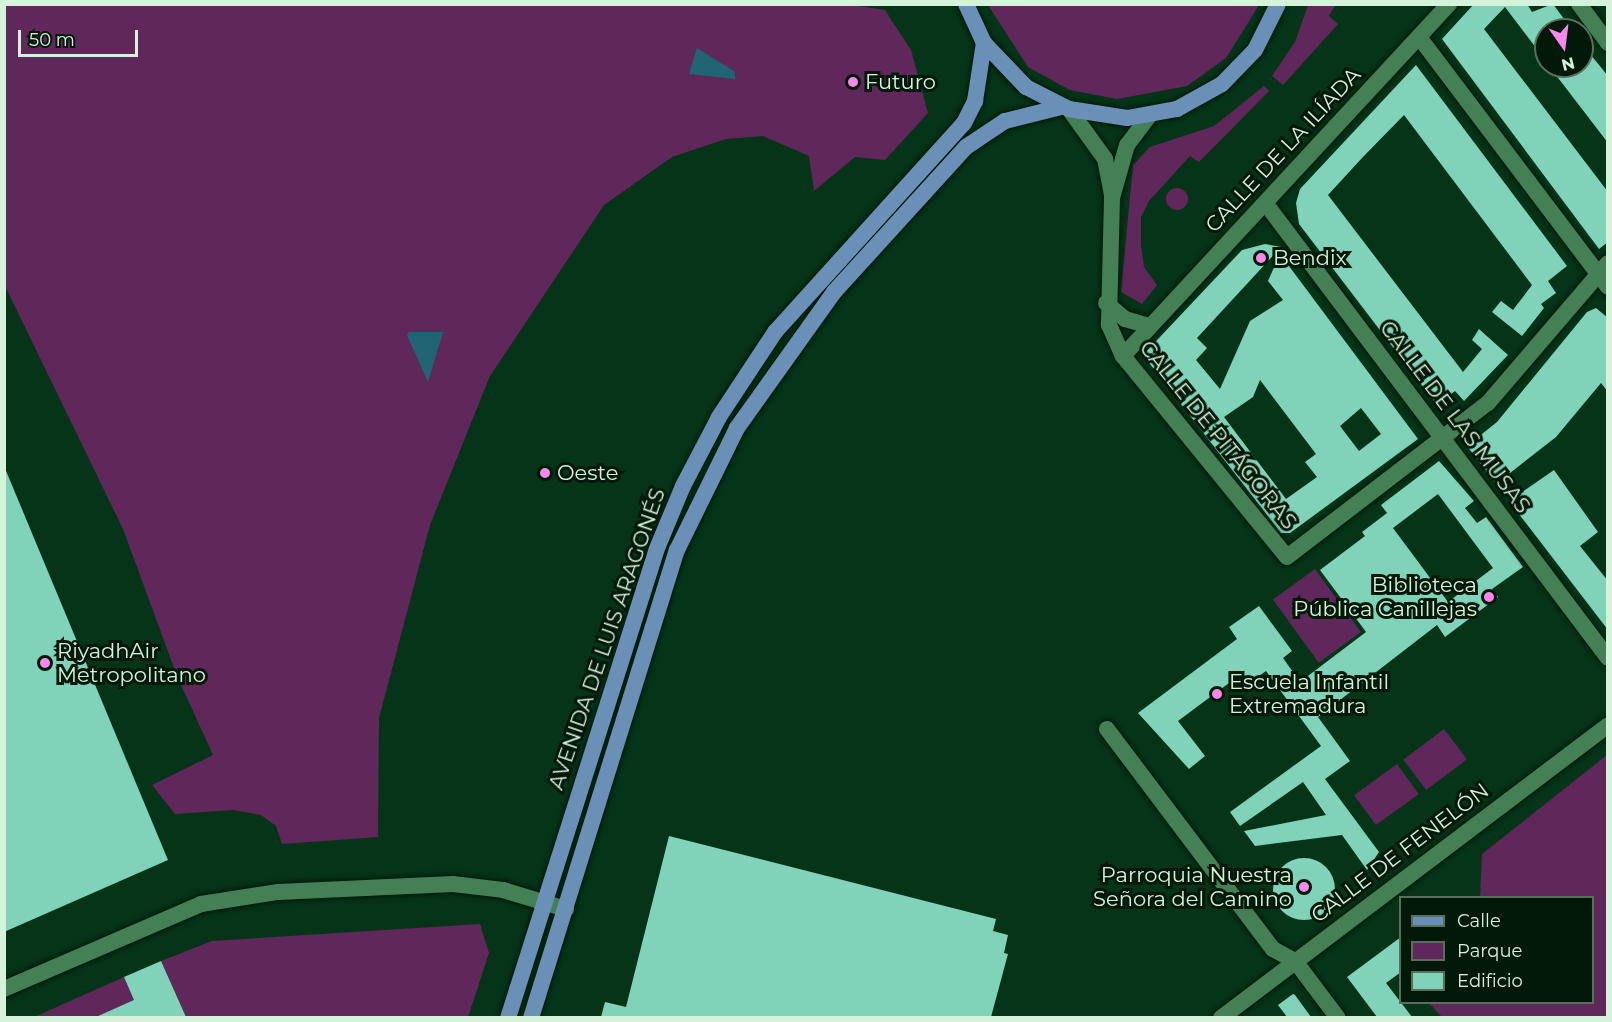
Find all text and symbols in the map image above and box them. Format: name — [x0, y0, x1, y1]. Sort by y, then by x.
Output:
scale bar — [21, 18, 141, 56]
north arrow — [1534, 18, 1594, 78]
text: 50 m — [29, 29, 75, 51]
text: N — [1559, 53, 1577, 75]
street label: CALLE DE LA ILÍADA — [1200, 62, 1366, 238]
place label: Futuro — [865, 69, 936, 95]
marker: Futuro — [846, 75, 860, 89]
place label: Bendix — [1273, 245, 1347, 271]
marker: Bendix — [1254, 251, 1268, 265]
street label: CALLE DE LAS MUSAS — [1374, 316, 1536, 518]
street label: CALLE DE PITÁGORAS — [1134, 336, 1302, 534]
place label: Oeste — [557, 460, 618, 486]
marker: Oeste — [538, 466, 552, 480]
street label: AVENIDA DE LUIS ARAGONÉS — [543, 485, 671, 793]
place label: Biblioteca Pública Canillejas — [1293, 572, 1477, 622]
marker: Biblioteca Pública Canillejas — [1482, 590, 1496, 604]
place label: RiyadhAir Metropolitano — [57, 638, 206, 688]
marker: RiyadhAir Metropolitano — [38, 656, 52, 670]
place label: Escuela Infantil Extremadura — [1229, 669, 1389, 719]
marker: Escuela Infantil Extremadura — [1210, 687, 1224, 701]
street label: CALLE DE FENELÓN — [1306, 778, 1494, 928]
place label: Parroquia Nuestra Señora del Camino — [1093, 862, 1292, 912]
marker: Parroquia Nuestra Señora del Camino — [1297, 880, 1311, 894]
legend — [1399, 896, 1594, 1004]
text: Calle — [1457, 910, 1501, 932]
text: Parque — [1457, 940, 1522, 962]
text: Edificio — [1457, 970, 1523, 992]

